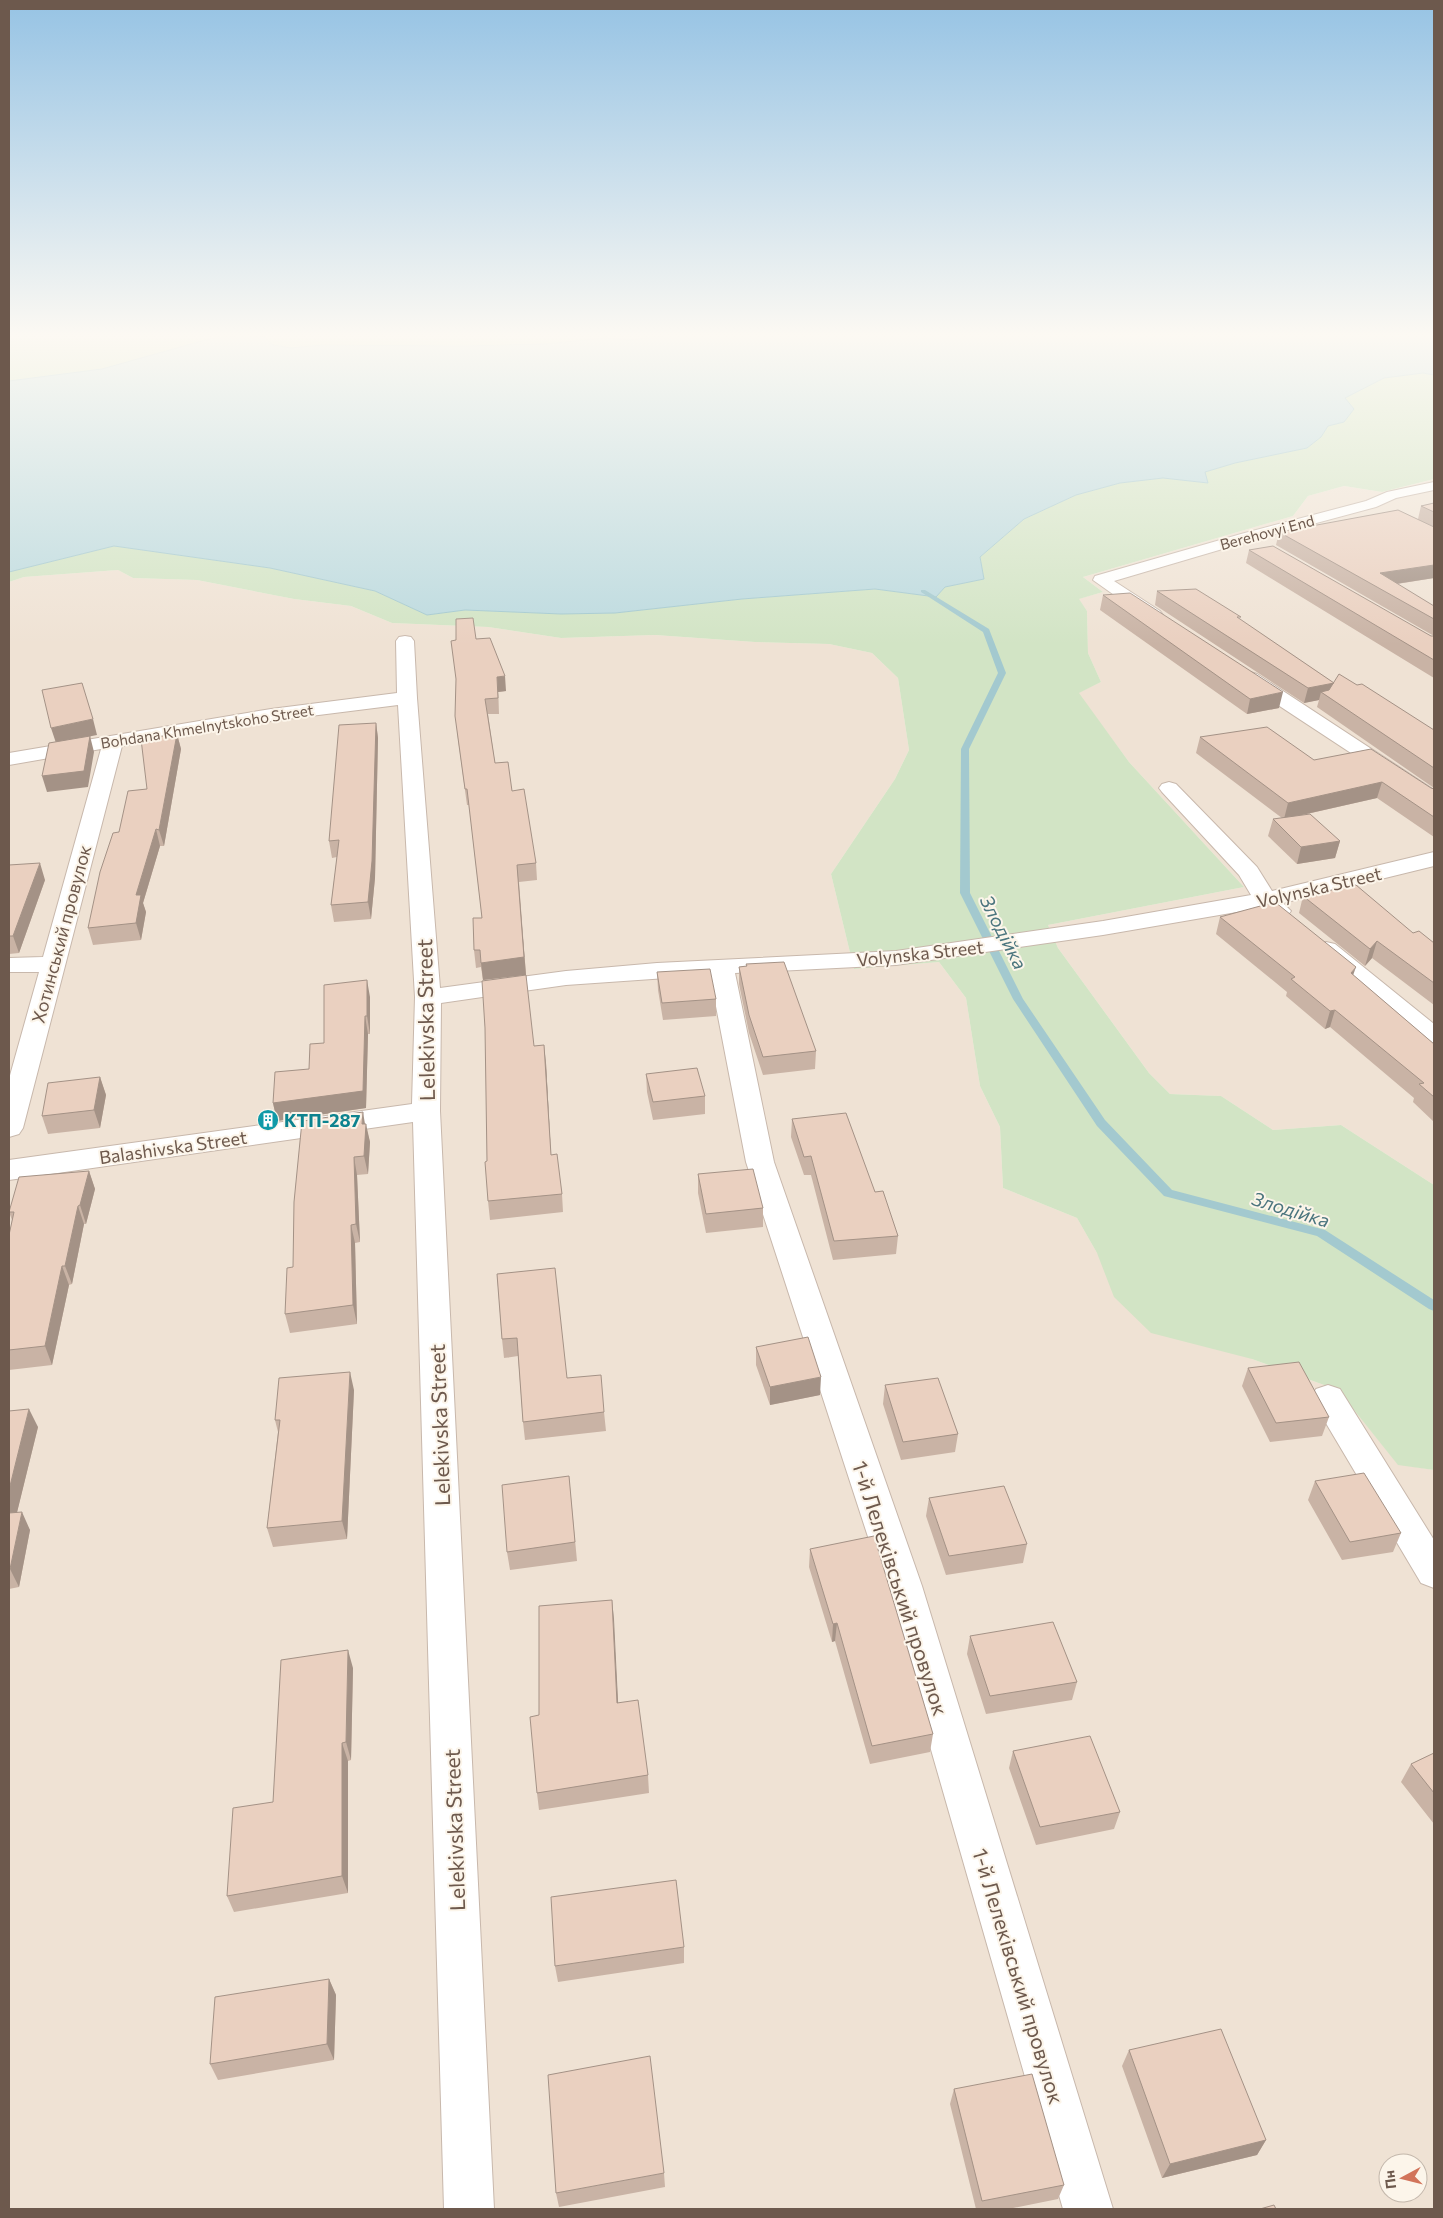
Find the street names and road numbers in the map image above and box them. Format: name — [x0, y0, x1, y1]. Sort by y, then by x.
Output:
street label: Berehovyi End — [1218, 511, 1316, 553]
street label: Bohdana Khmelnytskoho Street — [99, 700, 315, 752]
street label: Хотинський провулок — [27, 842, 95, 1026]
street label: Volynska Street — [1254, 862, 1384, 912]
street label: Volynska Street — [855, 935, 985, 971]
street label: Lelekivska Street — [411, 939, 439, 1101]
street label: Balashivska Street — [98, 1126, 248, 1168]
street label: Lelekivska Street — [424, 1343, 454, 1507]
street label: 1-й Лелеківський провулок — [848, 1458, 954, 1718]
street label: Lelekivska Street — [439, 1748, 469, 1912]
street label: 1-й Лелеківський провулок — [968, 1845, 1070, 2107]

